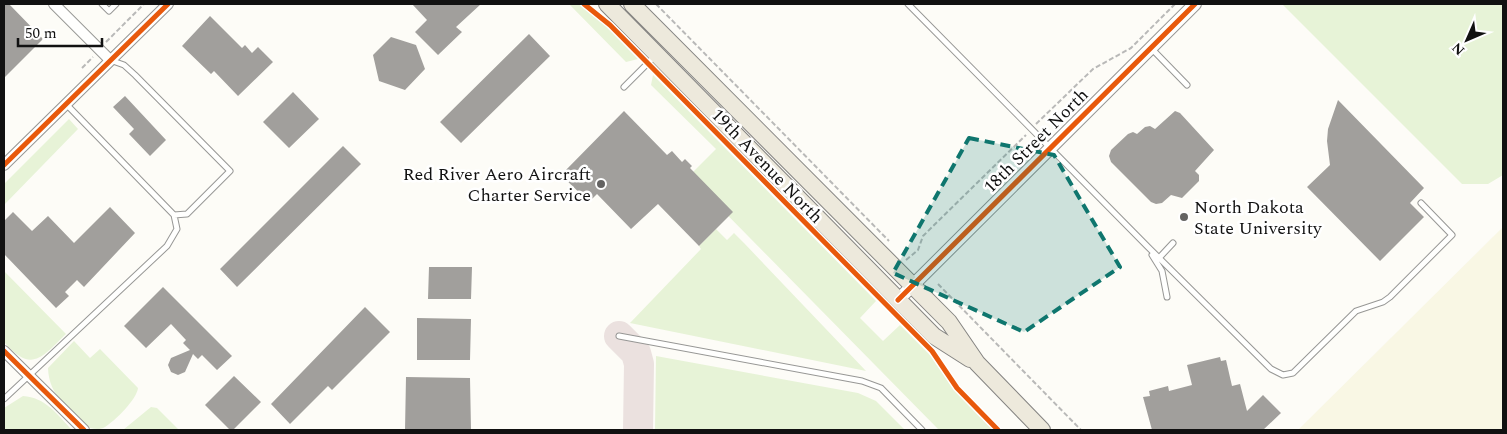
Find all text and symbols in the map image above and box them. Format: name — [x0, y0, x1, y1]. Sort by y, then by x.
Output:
scale bar — [18, 15, 101, 47]
north arrow — [1442, 15, 1492, 65]
text: 50 m — [25, 22, 57, 45]
text: N — [1447, 37, 1470, 60]
street label: 18th Street North — [977, 82, 1095, 200]
street label: 19th Avenue North — [705, 102, 829, 230]
place label: Red River Aero Aircraft Charter Service — [403, 161, 591, 209]
marker: Red River Aero Aircraft Charter Service — [595, 178, 607, 190]
place label: North Dakota State University — [1194, 194, 1323, 242]
marker: North Dakota State University — [1178, 211, 1190, 223]

